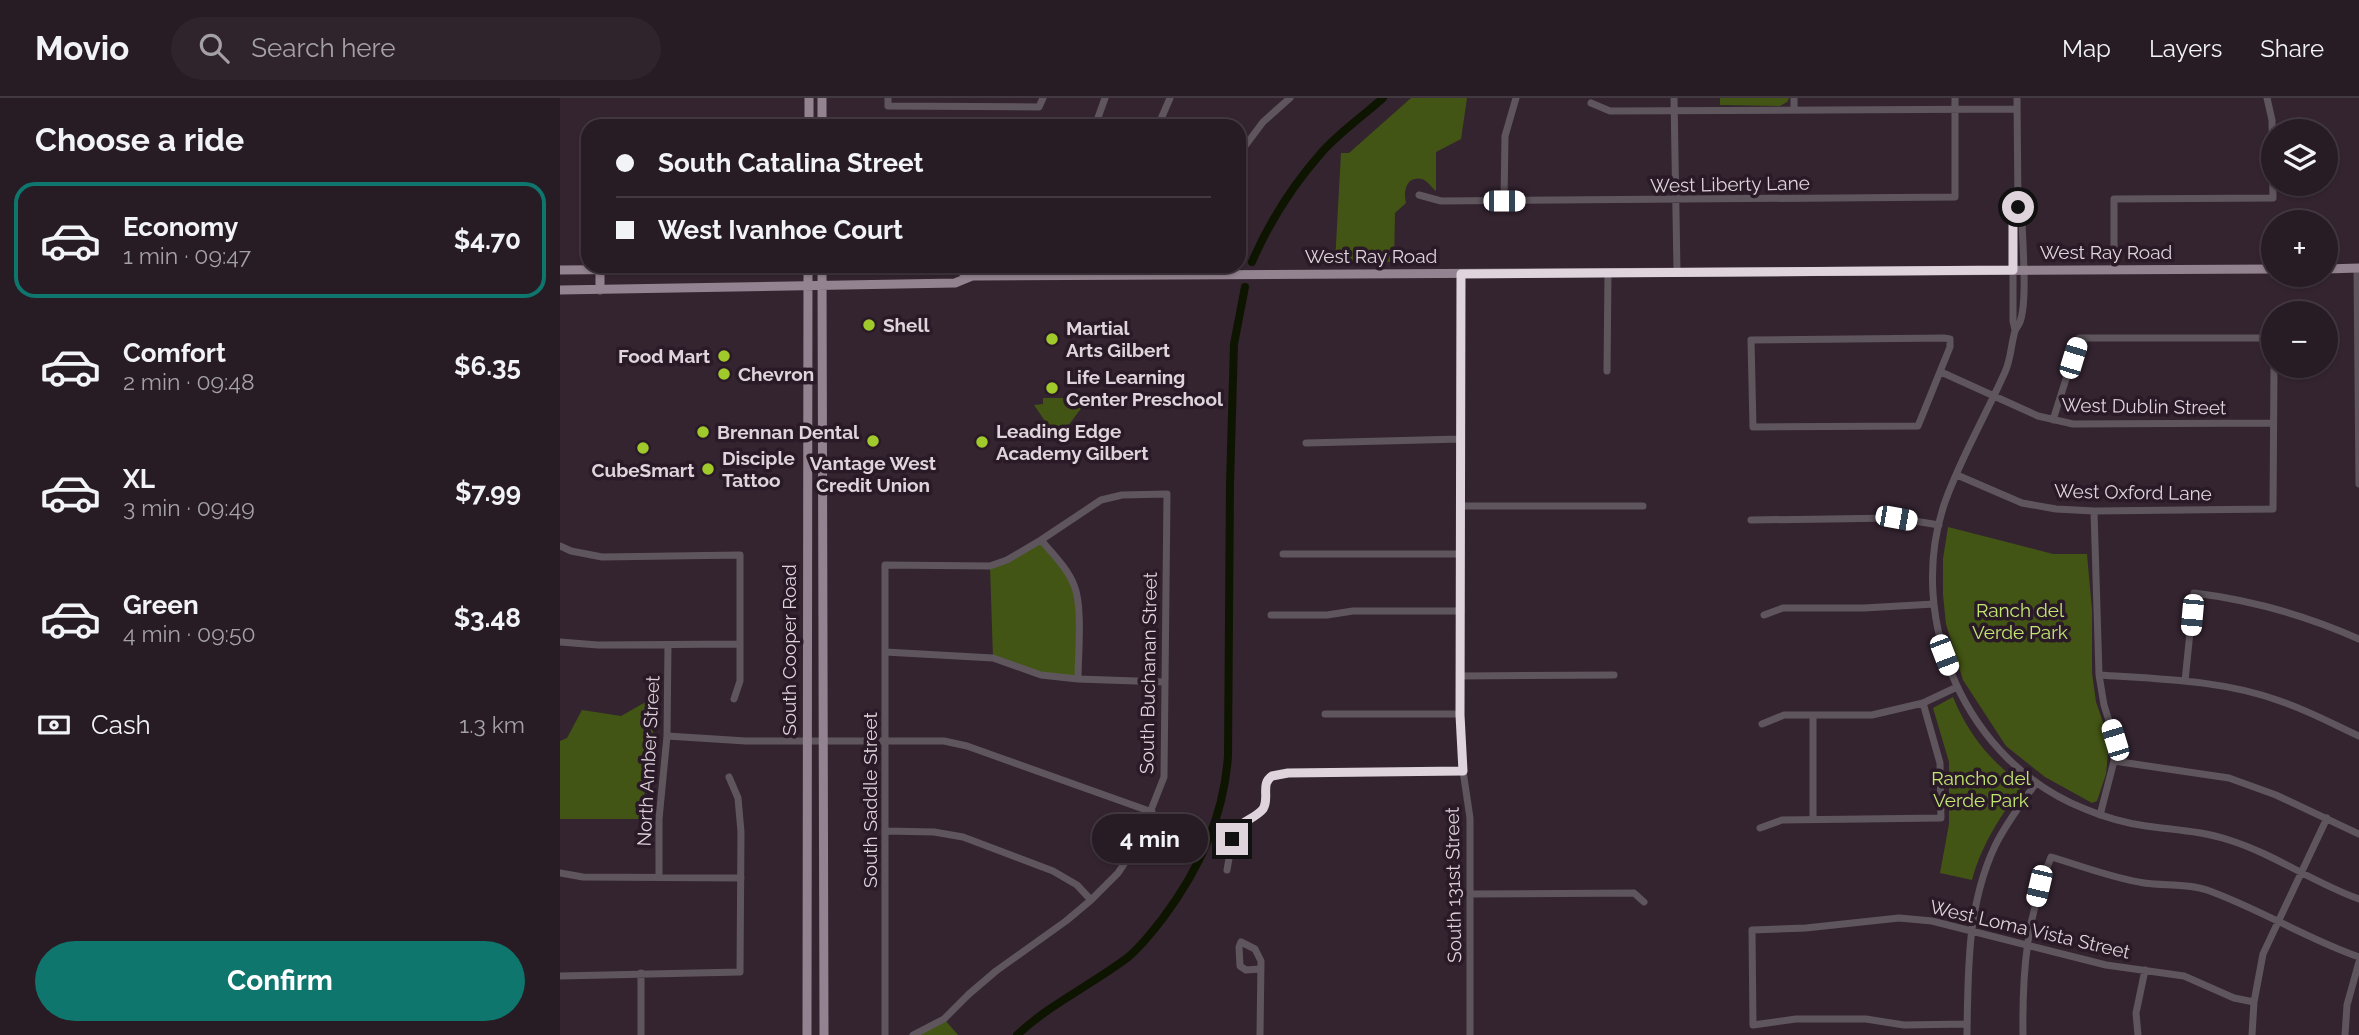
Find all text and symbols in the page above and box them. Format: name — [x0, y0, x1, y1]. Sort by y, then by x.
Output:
search box — [171, 17, 661, 80]
text: Movio — [35, 29, 129, 68]
icon: search — [195, 29, 233, 67]
text: Search here — [251, 33, 396, 63]
text: Map — [2062, 34, 2111, 63]
text: Layers — [2149, 34, 2222, 63]
text: Share — [2260, 34, 2324, 63]
map controls — [2261, 119, 2338, 378]
button: layers — [2261, 119, 2338, 196]
text: Choose a ride — [35, 121, 244, 158]
text: South Catalina Street — [658, 148, 923, 178]
street label: West Liberty Lane — [1650, 172, 1810, 196]
car — [1484, 191, 1526, 212]
route start — [2002, 191, 2034, 223]
icon: car — [39, 209, 102, 272]
button: + — [2261, 210, 2338, 287]
text: Economy — [123, 212, 238, 242]
text: West Ivanhoe Court — [658, 215, 903, 245]
text: $4.70 — [454, 225, 521, 255]
street label: West Ray Road — [2040, 241, 2172, 263]
text: 1 min · 09:47 — [123, 242, 251, 269]
street label: West Ray Road — [1305, 245, 1437, 267]
button: − — [2261, 301, 2338, 378]
place label: Shell — [883, 314, 930, 336]
marker: Shell — [861, 317, 877, 333]
place label: Martial Arts Gilbert — [1066, 317, 1171, 361]
marker: Martial Arts Gilbert — [1044, 331, 1060, 347]
icon: car — [39, 335, 102, 398]
car — [2057, 335, 2090, 381]
text: Comfort — [123, 338, 226, 368]
place label: Food Mart — [618, 345, 711, 367]
marker: Food Mart — [716, 348, 732, 364]
text: $6.35 — [454, 351, 521, 381]
place label: Chevron — [738, 363, 814, 385]
marker: Chevron — [716, 366, 732, 382]
place label: Life Learning Center Preschool — [1066, 366, 1224, 410]
text: 2 min · 09:48 — [123, 368, 255, 395]
marker: Life Learning Center Preschool — [1044, 380, 1060, 396]
street label: West Dublin Street — [2061, 394, 2227, 418]
place label: Leading Edge Academy Gilbert — [996, 420, 1149, 464]
place label: Brennan Dental — [717, 421, 860, 443]
marker: Brennan Dental — [695, 424, 711, 440]
marker: Vantage West Credit Union — [865, 433, 881, 449]
marker: Leading Edge Academy Gilbert — [974, 434, 990, 450]
marker: CubeSmart — [635, 440, 651, 456]
place label: Disciple Tattoo — [722, 447, 795, 491]
place label: Vantage West Credit Union — [810, 452, 937, 496]
place label: CubeSmart — [592, 459, 695, 481]
icon: car — [39, 461, 102, 524]
marker: Disciple Tattoo — [700, 461, 716, 477]
text: XL — [123, 464, 155, 494]
text: $7.99 — [455, 477, 521, 507]
street label: West Oxford Lane — [2054, 480, 2212, 504]
text: 3 min · 09:49 — [123, 494, 255, 521]
car — [1874, 504, 1919, 532]
street label: South Cooper Road — [778, 564, 800, 736]
street label: South Buchanan Street — [1135, 571, 1161, 774]
icon: car — [39, 587, 102, 650]
text: Green — [123, 590, 199, 620]
car — [2180, 593, 2205, 637]
park label: Ranch del Verde Park — [1972, 599, 2068, 643]
text: $3.48 — [454, 603, 521, 633]
text: 4 min · 09:50 — [123, 620, 256, 647]
car — [1927, 632, 1962, 678]
street label: North Amber Street — [633, 674, 663, 847]
icon: cash — [35, 706, 73, 744]
text: Cash — [91, 710, 151, 740]
text: 1.3 km — [459, 711, 525, 738]
street label: South Saddle Street — [859, 711, 881, 888]
car — [2099, 717, 2132, 763]
park label: Rancho del Verde Park — [1931, 767, 2032, 811]
street label: South 131st Street — [1441, 806, 1465, 963]
callout: 4 min — [1092, 814, 1208, 864]
route end — [1216, 823, 1248, 855]
text: 4 min — [1120, 825, 1180, 852]
car — [2025, 863, 2054, 909]
street label: West Loma Vista Street — [1928, 895, 2133, 963]
button: Confirm — [35, 941, 525, 1021]

